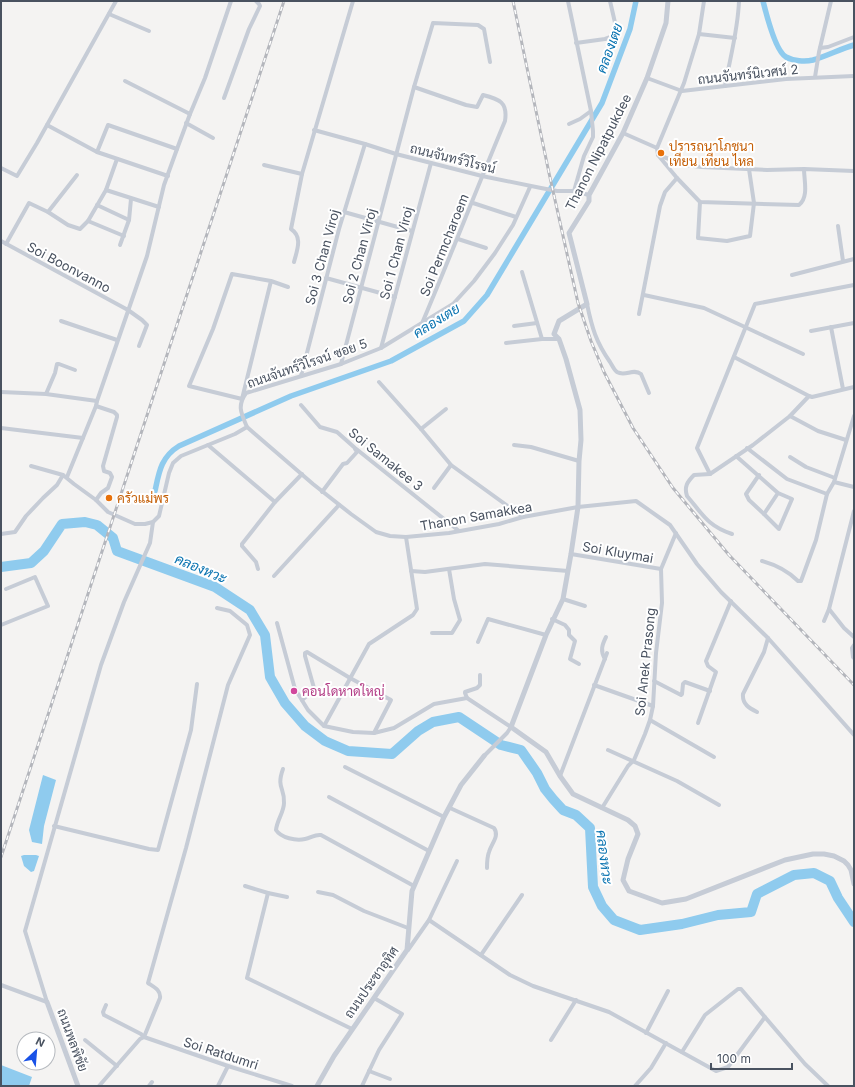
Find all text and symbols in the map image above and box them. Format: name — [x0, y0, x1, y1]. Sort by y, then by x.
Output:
water label: คลองเตย — [592, 21, 626, 75]
street label: ถนนจันทร์นิเวศน์ 2 — [697, 60, 799, 87]
street label: Thanon Nipatpukdee — [562, 91, 634, 213]
place label: ปรารถนาโภชนา เทียน เทียน ไหล — [669, 138, 754, 169]
street label: ถนนจันทร์วิโรจน์ — [408, 139, 498, 176]
marker: ปรารถนาโภชนา เทียน เทียน ไหล — [656, 148, 666, 158]
street label: Soi Permcharoem — [416, 191, 472, 299]
street label: Soi 1 Chan Viroj — [376, 205, 416, 301]
street label: Soi 2 Chan Viroj — [339, 207, 379, 305]
street label: Soi 3 Chan Viroj — [302, 208, 342, 306]
street label: Soi Boonvanno — [25, 238, 114, 296]
water label: คลองเตย — [409, 299, 463, 341]
street label: ถนนจันทร์วิโรจน์ ซอย 5 — [244, 334, 369, 391]
street label: Soi Samakee 3 — [346, 424, 426, 494]
place label: ครัวแม่พร — [117, 490, 169, 506]
marker: ครัวแม่พร — [104, 493, 114, 503]
street label: Thanon Samakkea — [419, 498, 533, 534]
street label: Soi Kluymai — [581, 538, 655, 566]
water label: คลองหวะ — [173, 549, 230, 587]
street label: Soi Anek Prasong — [631, 607, 659, 717]
place label: คอนโดหาดใหญ่ — [302, 683, 385, 700]
marker: คอนโดหาดใหญ่ — [289, 686, 299, 696]
water label: คลองหวะ — [593, 829, 617, 886]
street label: ถนนประชาอุทิศ — [340, 943, 403, 1022]
street label: ถนนพลพิชัย — [54, 1006, 92, 1074]
north arrow — [16, 1031, 56, 1071]
street label: Soi Ratdumri — [181, 1033, 261, 1073]
text: N — [34, 1034, 47, 1050]
scale bar — [711, 1045, 792, 1071]
text: 100 m — [717, 1051, 751, 1066]

